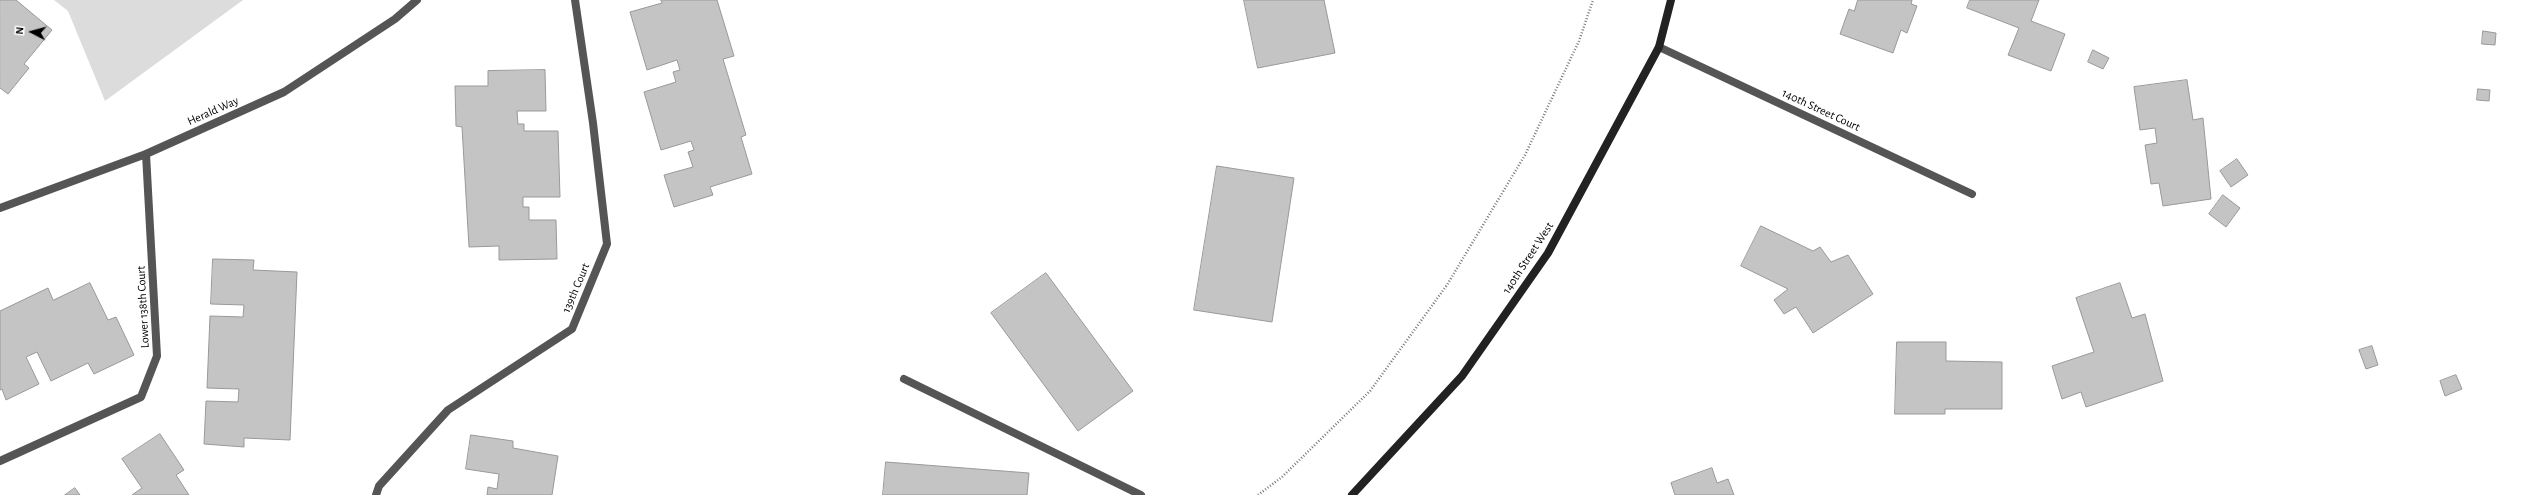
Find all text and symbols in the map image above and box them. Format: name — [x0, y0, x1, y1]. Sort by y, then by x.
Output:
north arrow — [12, 12, 52, 52]
text: N — [14, 26, 25, 35]
street label: 140th Street Court — [1780, 86, 1862, 134]
street label: Herald Way — [185, 93, 241, 129]
street label: 140th Street West — [1499, 219, 1557, 297]
street label: 139th Court — [559, 261, 593, 315]
street label: Lower 138th Court — [134, 266, 152, 348]

